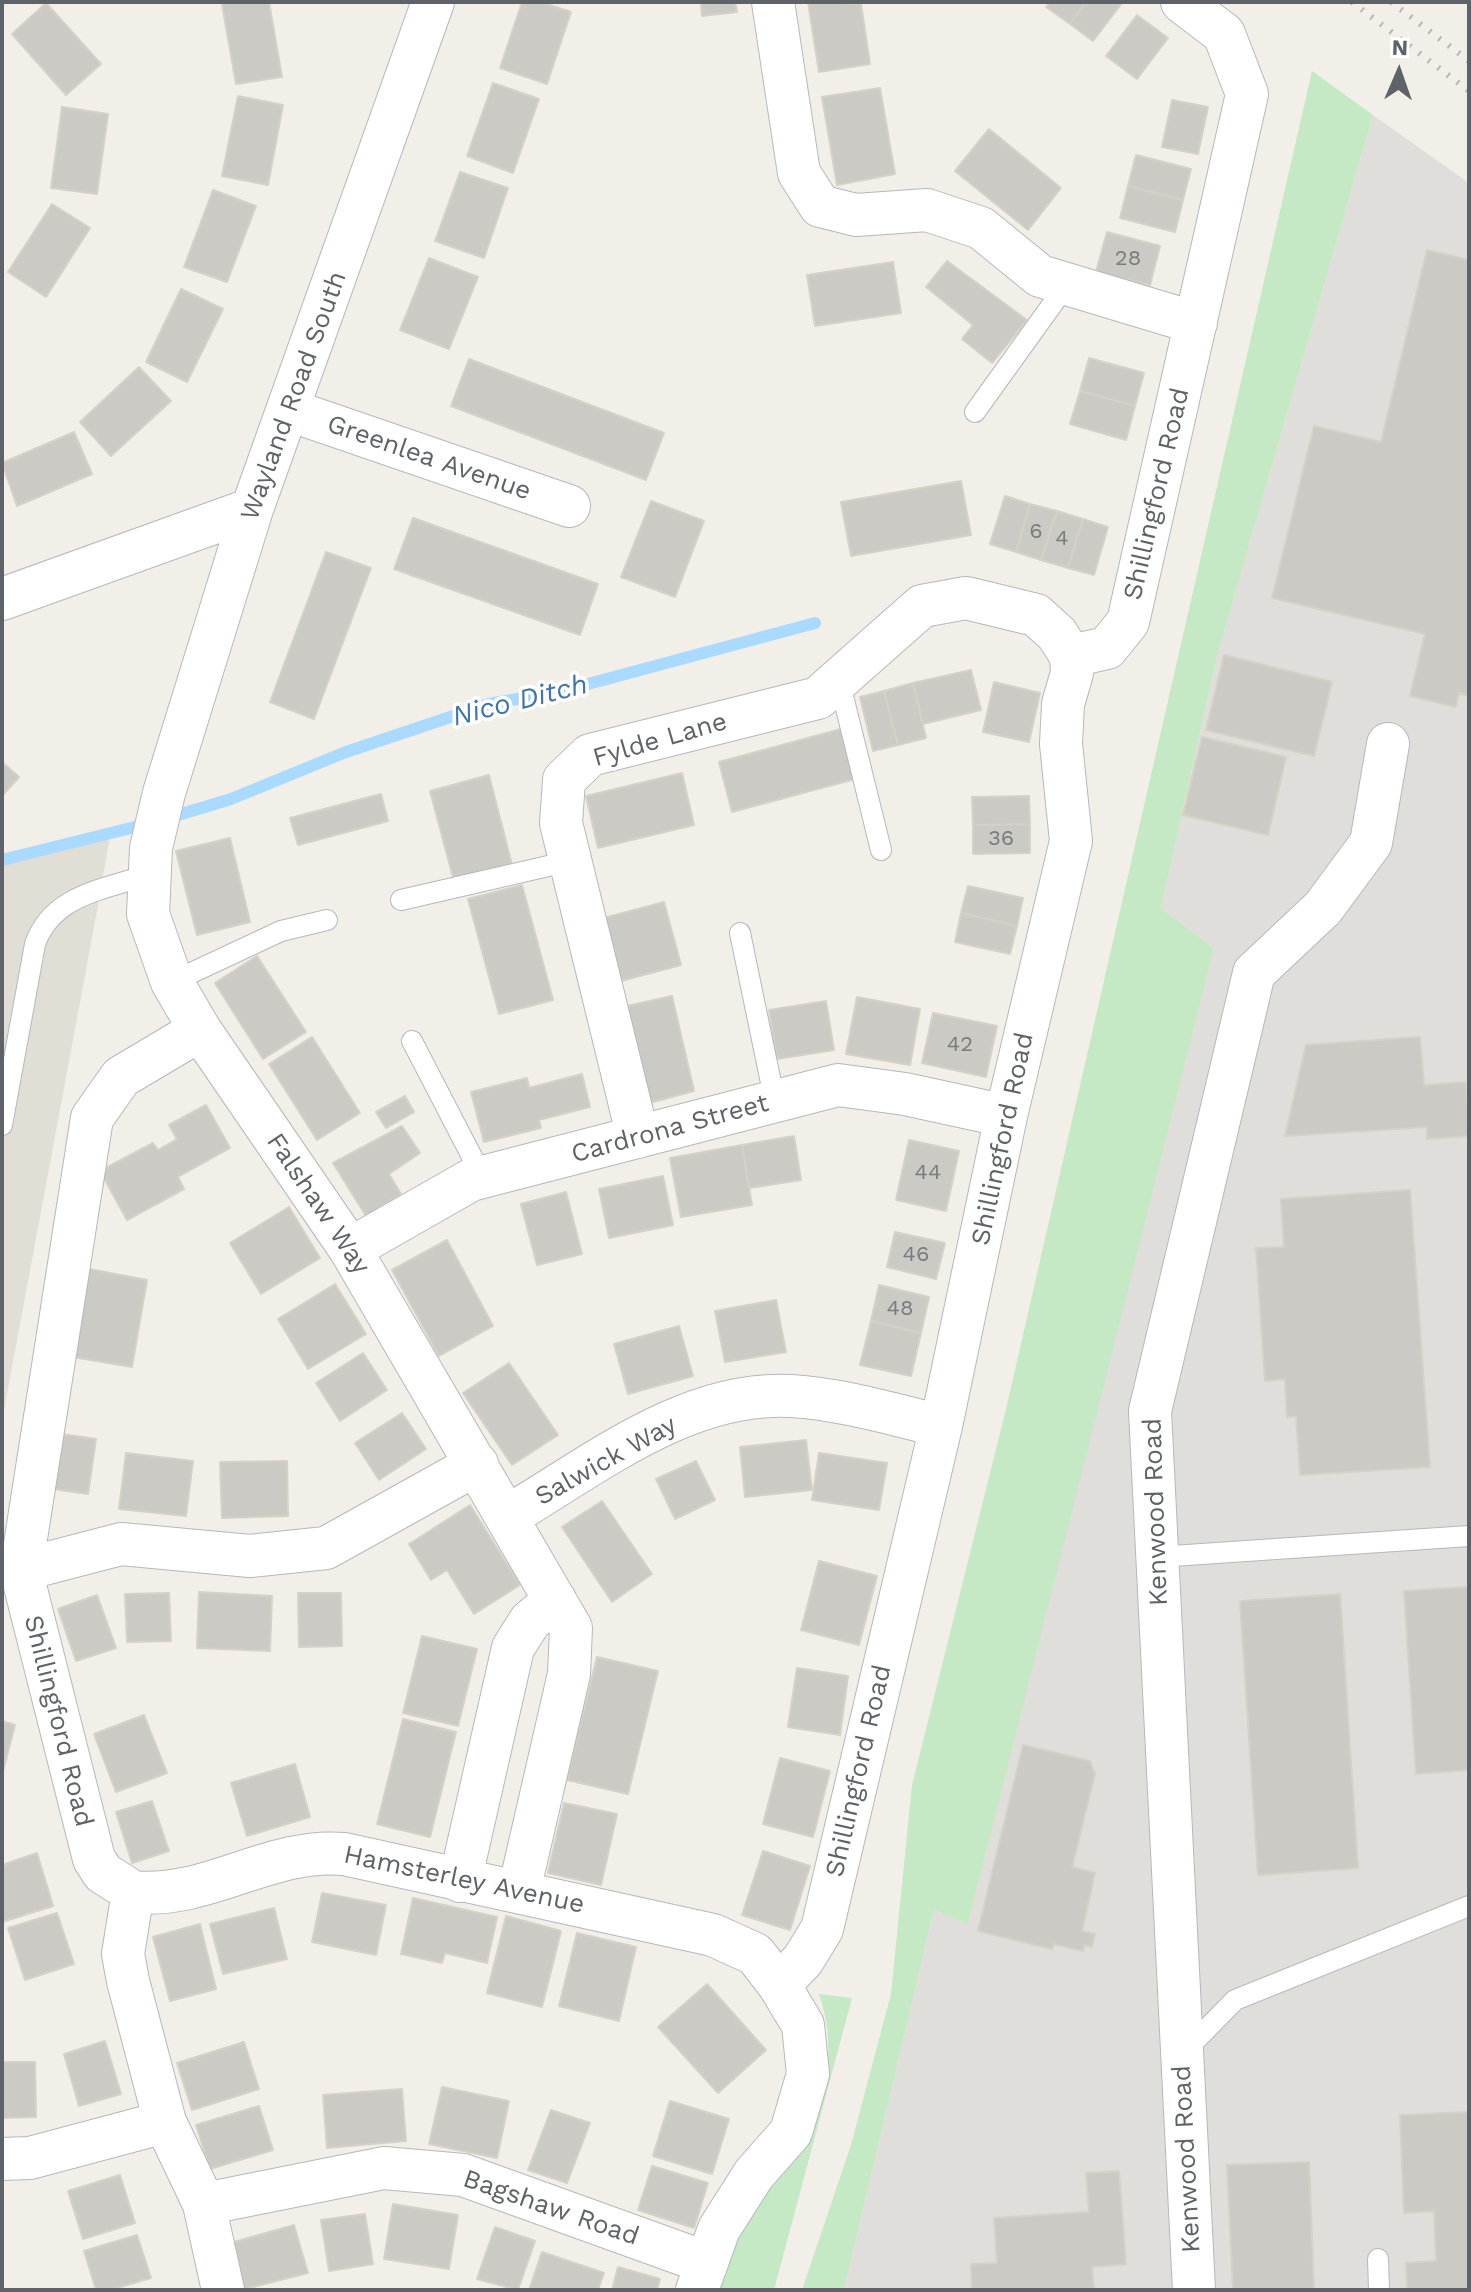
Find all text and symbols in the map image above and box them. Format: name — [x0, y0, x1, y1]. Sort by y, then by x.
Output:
north arrow — [1359, 32, 1439, 112]
text: N — [1391, 35, 1408, 60]
house number: 28 — [1115, 246, 1141, 272]
street label: Wayland Road South — [234, 267, 354, 525]
street label: Shillingford Road — [1117, 385, 1197, 603]
street label: Greenlea Avenue — [323, 408, 535, 508]
house number: 6 — [1029, 519, 1043, 545]
house number: 4 — [1055, 526, 1069, 552]
water label: Nico Ditch — [449, 668, 591, 734]
street label: Fylde Lane — [589, 706, 731, 774]
house number: 36 — [988, 826, 1014, 852]
street label: Shillingford Road — [965, 1030, 1041, 1248]
house number: 42 — [947, 1032, 973, 1058]
street label: Cardrona Street — [568, 1088, 772, 1170]
street label: Falshaw Way — [259, 1128, 377, 1280]
house number: 44 — [915, 1160, 941, 1186]
house number: 46 — [903, 1242, 929, 1268]
house number: 48 — [887, 1296, 913, 1322]
street label: Salwick Way — [530, 1409, 682, 1513]
street label: Kenwood Road — [1137, 1418, 1175, 1606]
street label: Shillingford Road — [17, 1612, 99, 1830]
street label: Shillingford Road — [819, 1662, 899, 1880]
street label: Hamsterley Avenue — [341, 1839, 587, 1921]
street label: Kenwood Road — [1167, 2064, 1207, 2254]
street label: Bagshaw Road — [459, 2163, 643, 2253]

